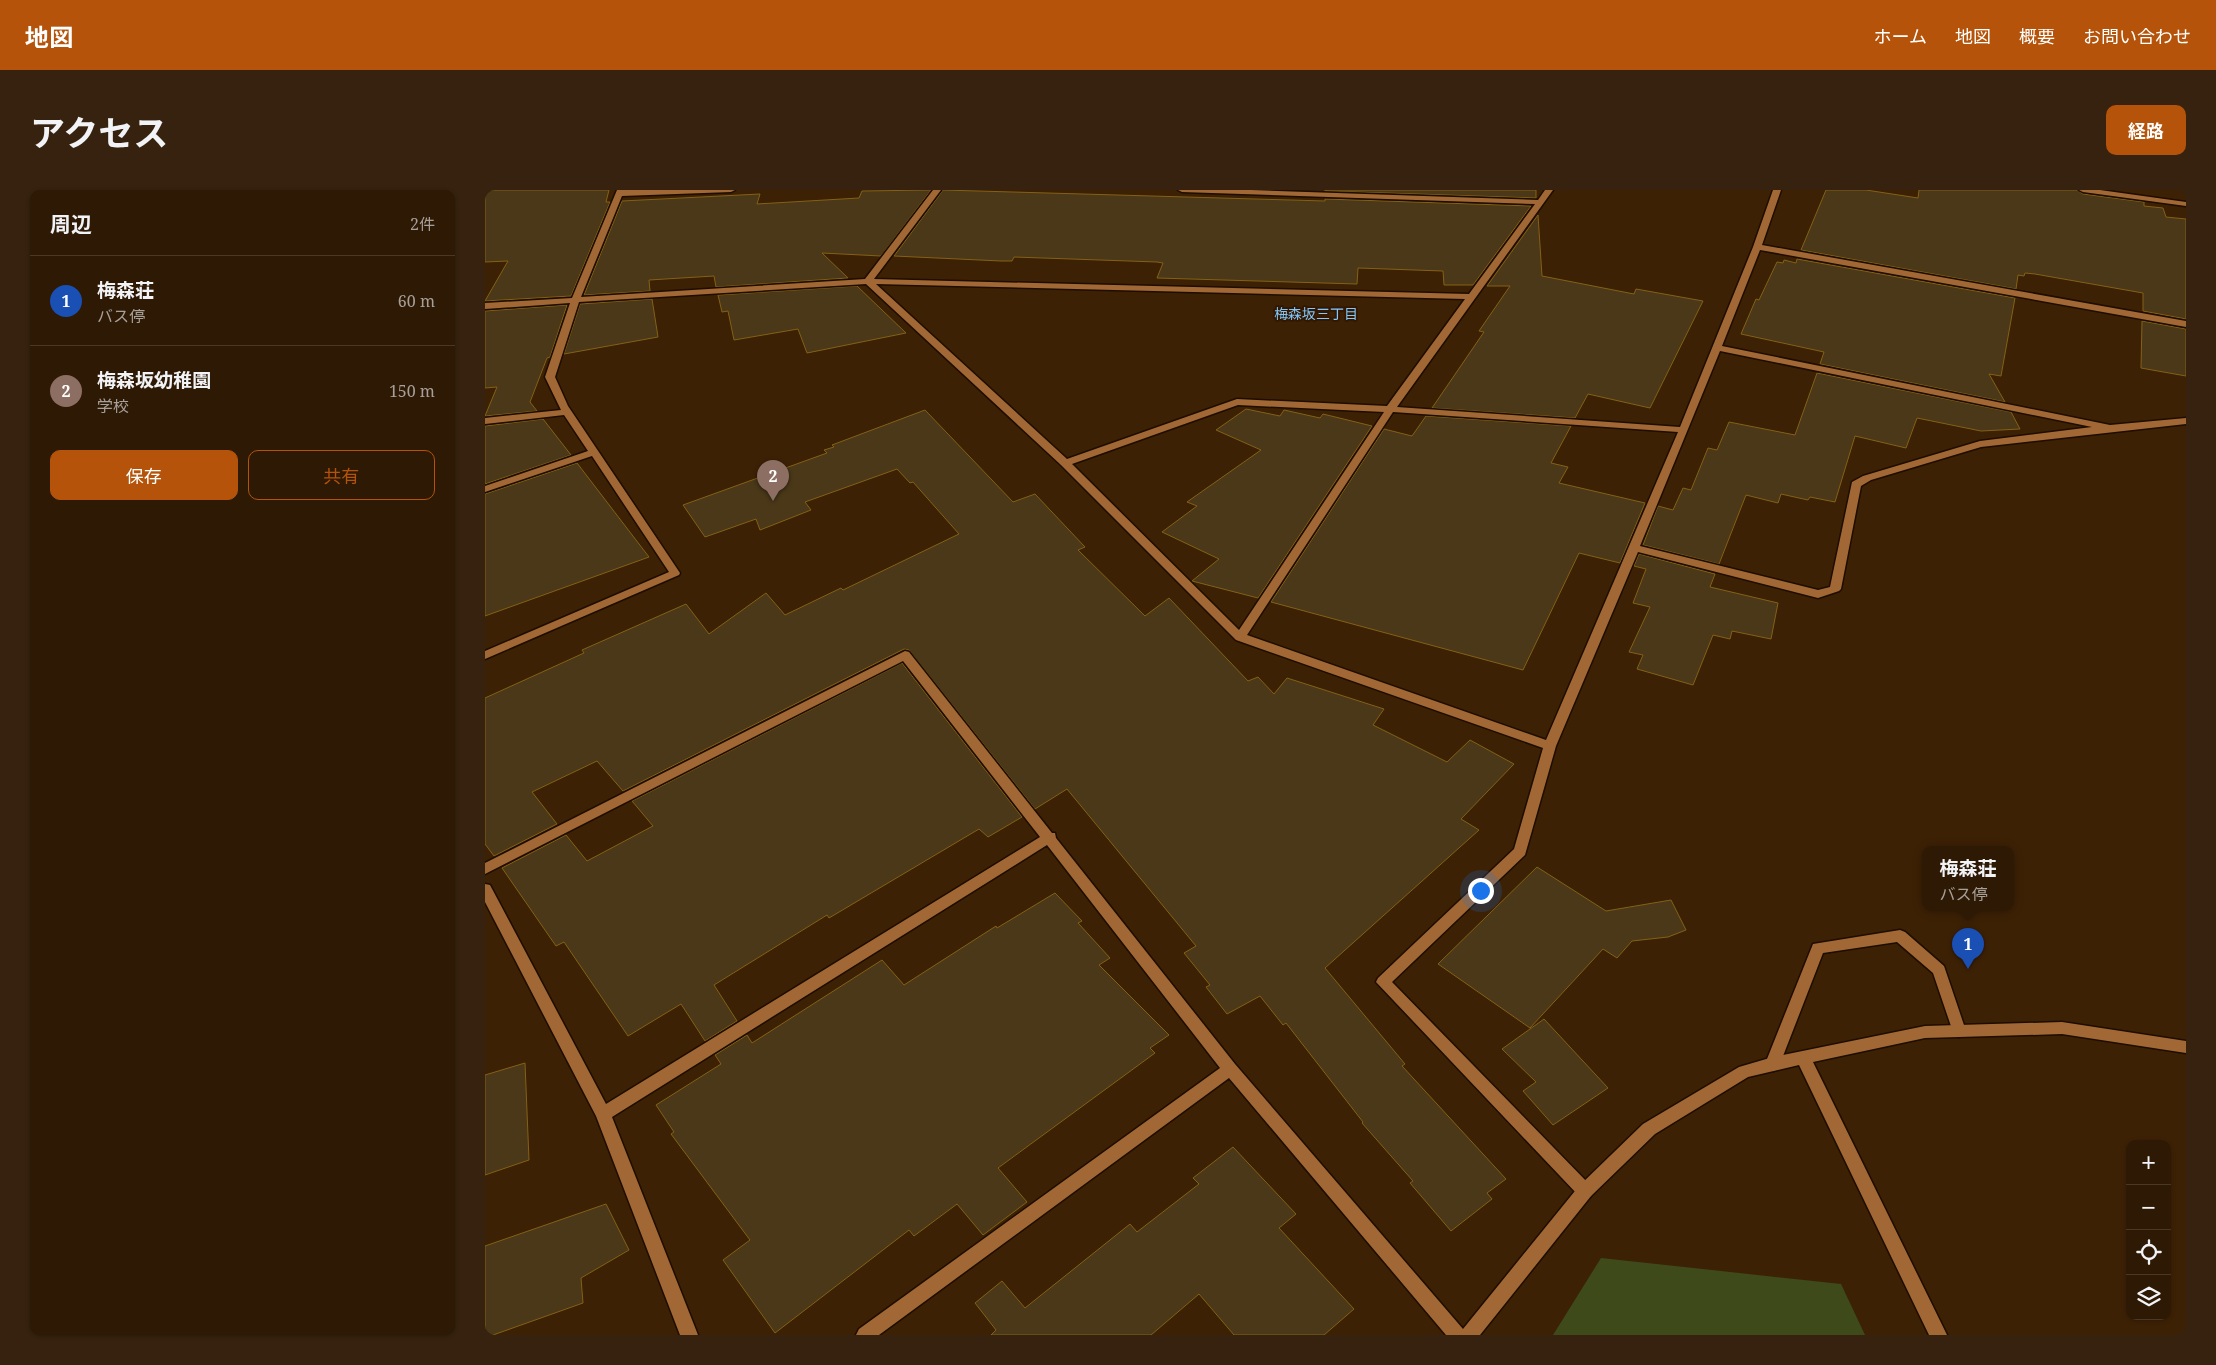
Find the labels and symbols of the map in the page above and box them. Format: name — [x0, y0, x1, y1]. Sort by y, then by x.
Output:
district label: 梅森坂三丁目 — [1274, 304, 1358, 323]
pin: 2 — [757, 460, 789, 501]
your location — [1468, 878, 1494, 904]
pin: 1 — [1952, 928, 1984, 969]

